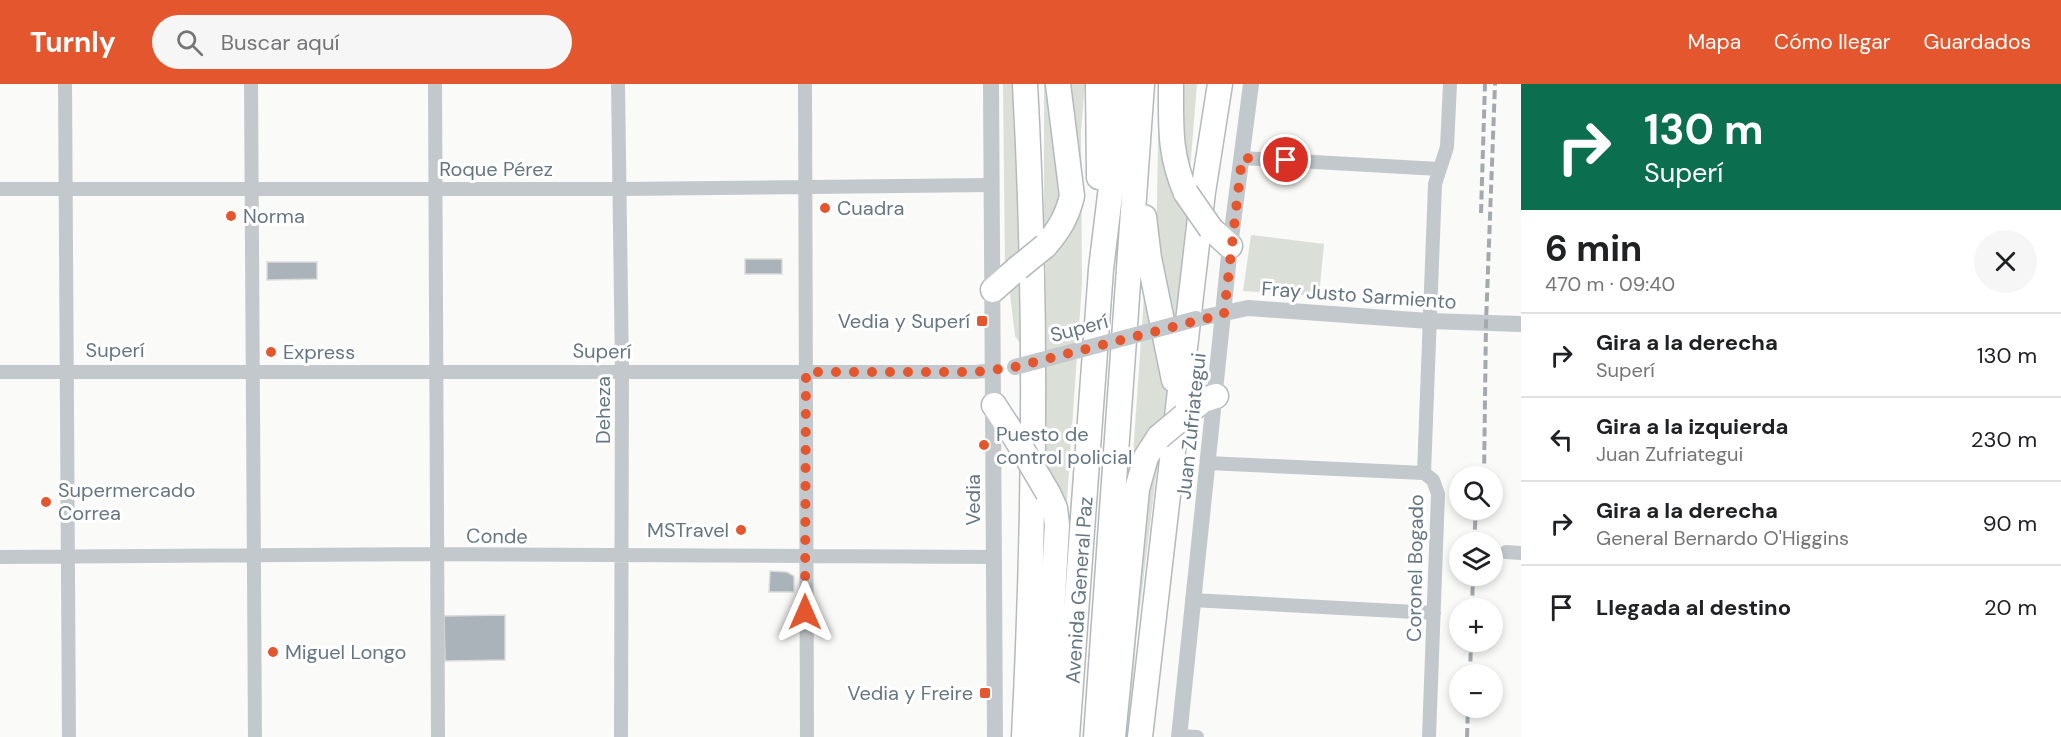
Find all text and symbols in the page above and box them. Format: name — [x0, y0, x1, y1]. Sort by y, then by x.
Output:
search box — [152, 15, 572, 69]
text: Turnly — [30, 24, 116, 61]
icon: search — [173, 26, 206, 59]
text: Buscar aquí — [221, 28, 339, 57]
text: Mapa — [1687, 28, 1741, 56]
text: Cómo llegar — [1774, 28, 1891, 56]
text: Guardados — [1924, 28, 2031, 56]
text: 130 m — [1644, 102, 1764, 157]
icon: right — [1545, 108, 1623, 186]
pin — [1260, 134, 1311, 185]
icon: arrive — [1269, 143, 1302, 176]
text: Superí — [1644, 155, 1723, 190]
street label: Roque Pérez — [439, 156, 553, 182]
place label: Cuadra — [837, 195, 905, 221]
marker: Cuadra — [818, 201, 832, 215]
place label: Norma — [243, 203, 305, 229]
marker: Norma — [224, 209, 238, 223]
text: 6 min — [1545, 225, 1642, 272]
button: close — [1974, 230, 2037, 293]
text: 470 m · 09:40 — [1545, 271, 1675, 297]
street label: Fray Justo Sarmiento — [1260, 275, 1458, 315]
place label: Vedia y Superí — [838, 308, 971, 334]
street label: Superí — [1047, 308, 1111, 348]
marker: Vedia y Superí — [975, 314, 989, 328]
text: Gira a la derecha — [1596, 328, 1778, 357]
street label: Superí — [86, 337, 145, 363]
street label: Superí — [572, 337, 632, 365]
place label: Express — [283, 339, 355, 365]
icon: right — [1545, 339, 1578, 372]
text: 130 m — [1977, 341, 2037, 370]
marker: Express — [264, 345, 278, 359]
street label: Juan Zufriategui — [1170, 351, 1212, 501]
text: Superí — [1596, 357, 1655, 383]
street label: Deheza — [590, 376, 616, 444]
text: Gira a la izquierda — [1596, 412, 1788, 441]
place label: Puesto de control policial — [996, 421, 1133, 470]
icon: left — [1545, 423, 1578, 456]
text: 230 m — [1971, 425, 2037, 454]
marker: Puesto de control policial — [977, 438, 991, 452]
text: Juan Zufriategui — [1596, 441, 1743, 467]
map controls — [1449, 466, 1503, 718]
button: search — [1449, 466, 1503, 520]
street label: Vedia — [960, 474, 986, 526]
place label: Supermercado Correa — [58, 477, 195, 526]
street label: Coronel Bogado — [1401, 494, 1429, 642]
marker: Supermercado Correa — [39, 495, 53, 509]
street label: Avenida General Paz — [1059, 496, 1099, 684]
text: Gira a la derecha — [1596, 496, 1778, 525]
icon: right — [1545, 507, 1578, 540]
text: 90 m — [1983, 509, 2037, 538]
place label: MSTravel — [647, 517, 729, 543]
street label: Conde — [466, 522, 528, 550]
marker: MSTravel — [734, 523, 748, 537]
text: General Bernardo O'Higgins — [1596, 525, 1849, 551]
button: layers — [1449, 532, 1503, 586]
position arrow — [773, 580, 837, 644]
icon: arrive — [1545, 591, 1578, 624]
text: Llegada al destino — [1596, 593, 1791, 622]
text: 20 m — [1984, 593, 2037, 622]
button: + — [1449, 598, 1503, 652]
place label: Miguel Longo — [285, 639, 406, 665]
marker: Miguel Longo — [266, 645, 280, 659]
button: − — [1449, 664, 1503, 718]
place label: Vedia y Freire — [847, 680, 973, 706]
marker: Vedia y Freire — [978, 686, 992, 700]

